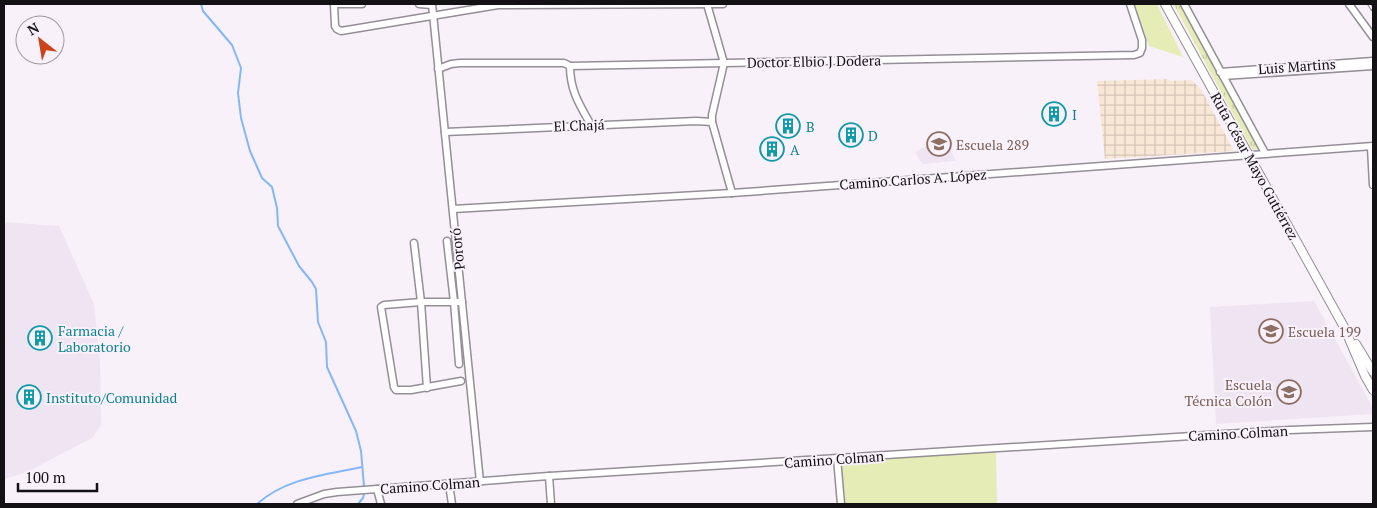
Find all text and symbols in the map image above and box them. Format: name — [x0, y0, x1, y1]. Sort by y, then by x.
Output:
north arrow — [15, 15, 65, 65]
text: N — [24, 17, 43, 39]
street label: Doctor Elbio J Dodera — [747, 50, 881, 72]
street label: Luis Martins — [1258, 54, 1336, 78]
street label: Ruta César Mayo Gutiérrez — [1206, 89, 1304, 243]
building icon: I — [1041, 101, 1067, 127]
place label: I — [1072, 105, 1077, 124]
building icon: B — [775, 113, 801, 139]
street label: El Chajá — [553, 115, 605, 135]
place label: B — [806, 117, 815, 136]
building icon: D — [838, 122, 864, 148]
place label: D — [868, 126, 878, 145]
school or university icon: Escuela 289 — [926, 131, 952, 157]
place label: Escuela 289 — [956, 135, 1029, 154]
building icon: A — [759, 136, 785, 162]
place label: A — [790, 140, 800, 159]
street label: Camino Carlos A. López — [839, 164, 988, 194]
street label: Pororó — [445, 227, 469, 271]
school or university icon: Escuela 199 — [1258, 318, 1284, 344]
place label: Farmacia / Laboratorio — [58, 321, 131, 356]
place label: Escuela 199 — [1288, 322, 1361, 341]
building icon: Farmacia / Laboratorio — [27, 325, 53, 351]
place label: Escuela Técnica Colón — [1184, 375, 1273, 410]
school or university icon: Escuela Técnica Colón — [1276, 379, 1302, 405]
building icon: Instituto/Comunidad — [16, 384, 42, 410]
place label: Instituto/Comunidad — [46, 388, 178, 407]
street label: Camino Colman — [1188, 421, 1289, 445]
street label: Camino Colman — [783, 446, 885, 472]
scale bar — [18, 460, 96, 492]
text: 100 m — [25, 467, 66, 487]
street label: Camino Colman — [379, 472, 481, 498]

